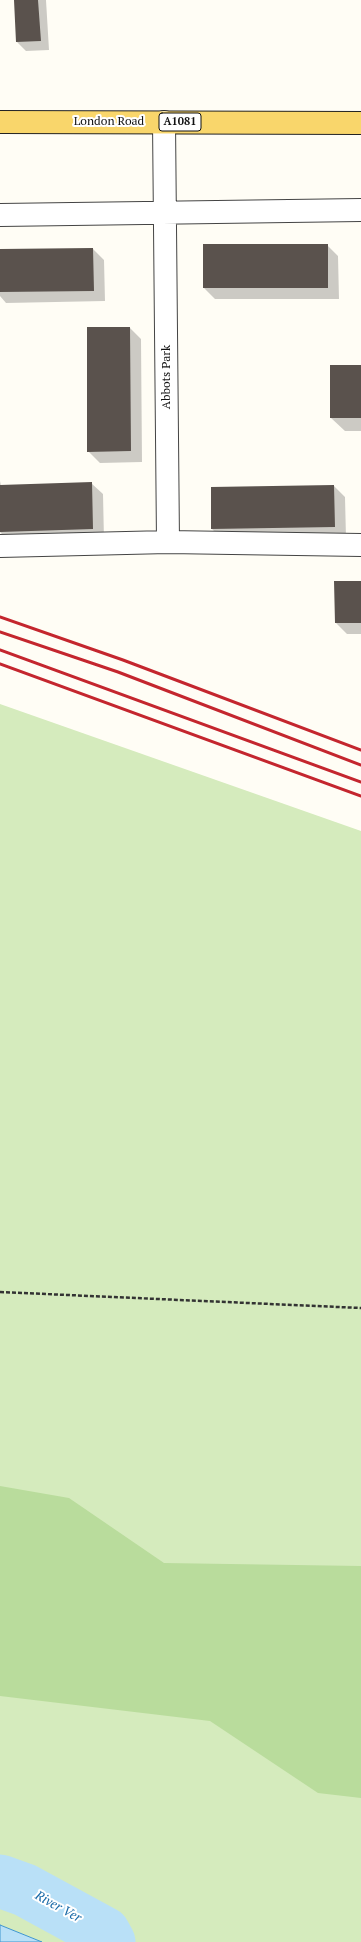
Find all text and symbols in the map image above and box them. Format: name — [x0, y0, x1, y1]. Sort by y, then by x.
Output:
road number: A1081 — [159, 113, 201, 131]
street label: London Road — [74, 115, 144, 129]
street label: Abbots Park — [160, 345, 174, 409]
water label: River Ver — [32, 1888, 84, 1926]

